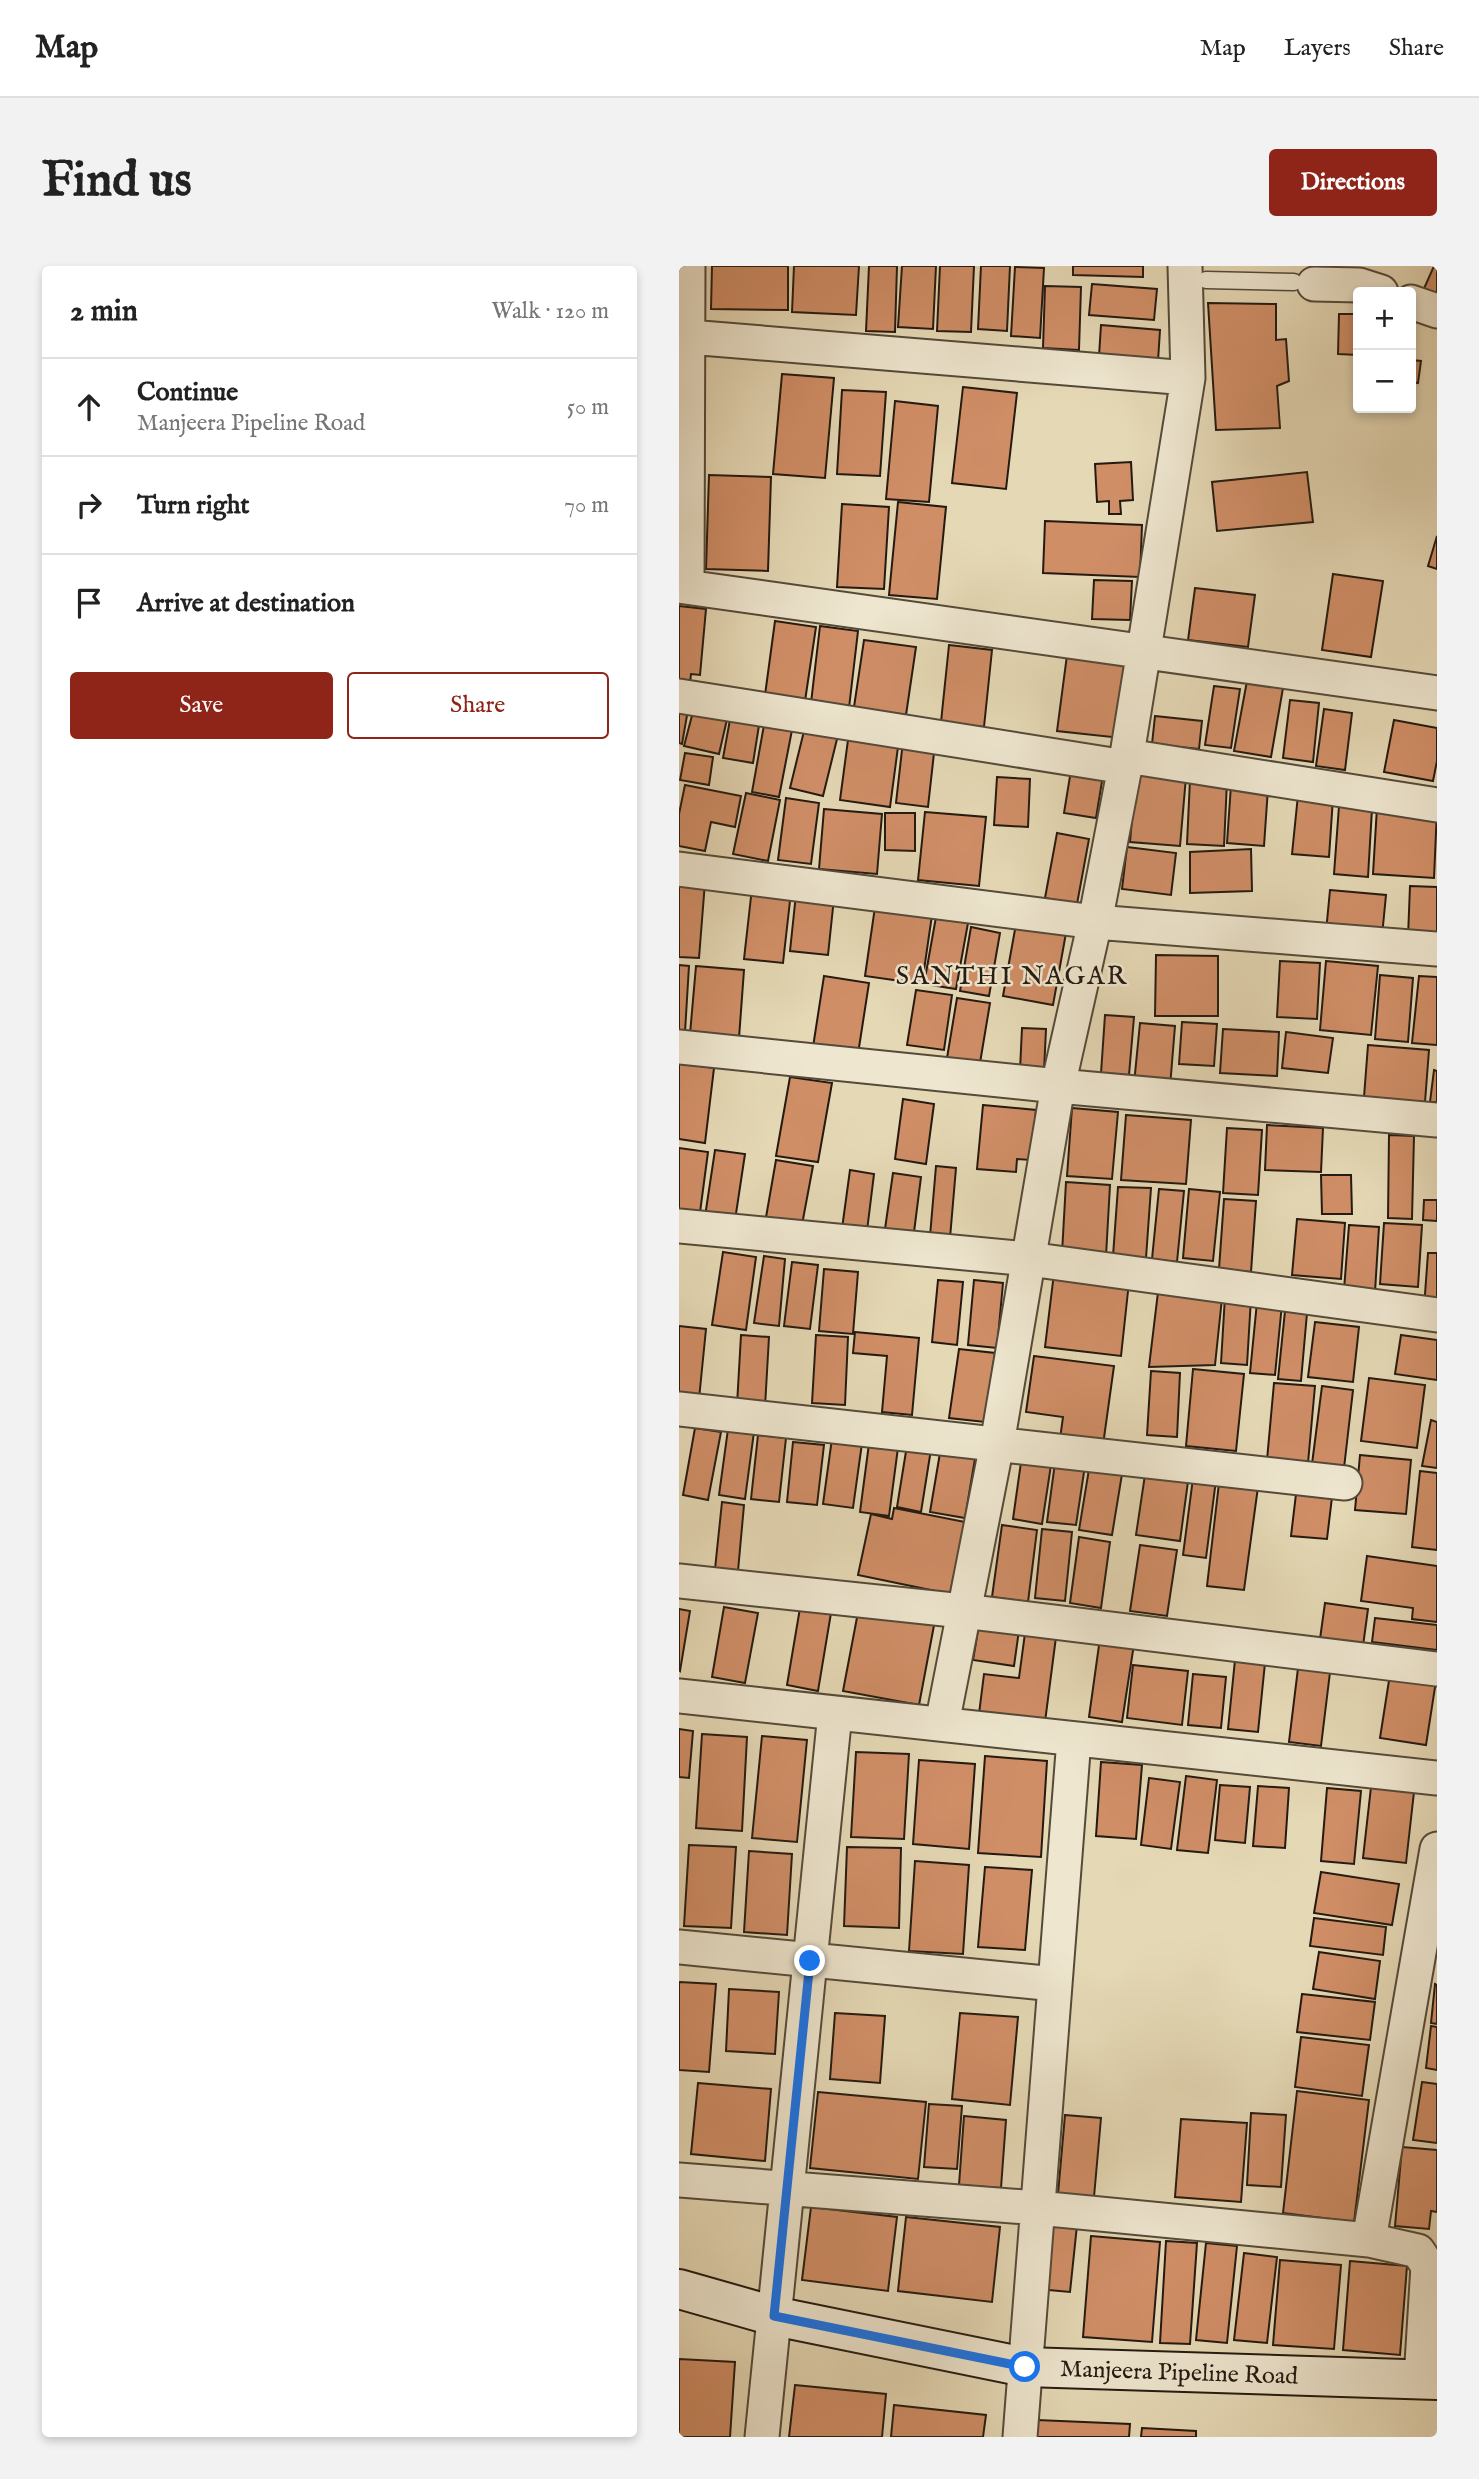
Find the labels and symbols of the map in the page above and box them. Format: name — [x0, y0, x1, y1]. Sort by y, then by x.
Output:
district label: SANTHI NAGAR — [896, 960, 1128, 993]
route end — [794, 1945, 825, 1976]
route start — [1009, 2351, 1040, 2382]
street label: Manjeera Pipeline Road — [1059, 2354, 1299, 2393]

